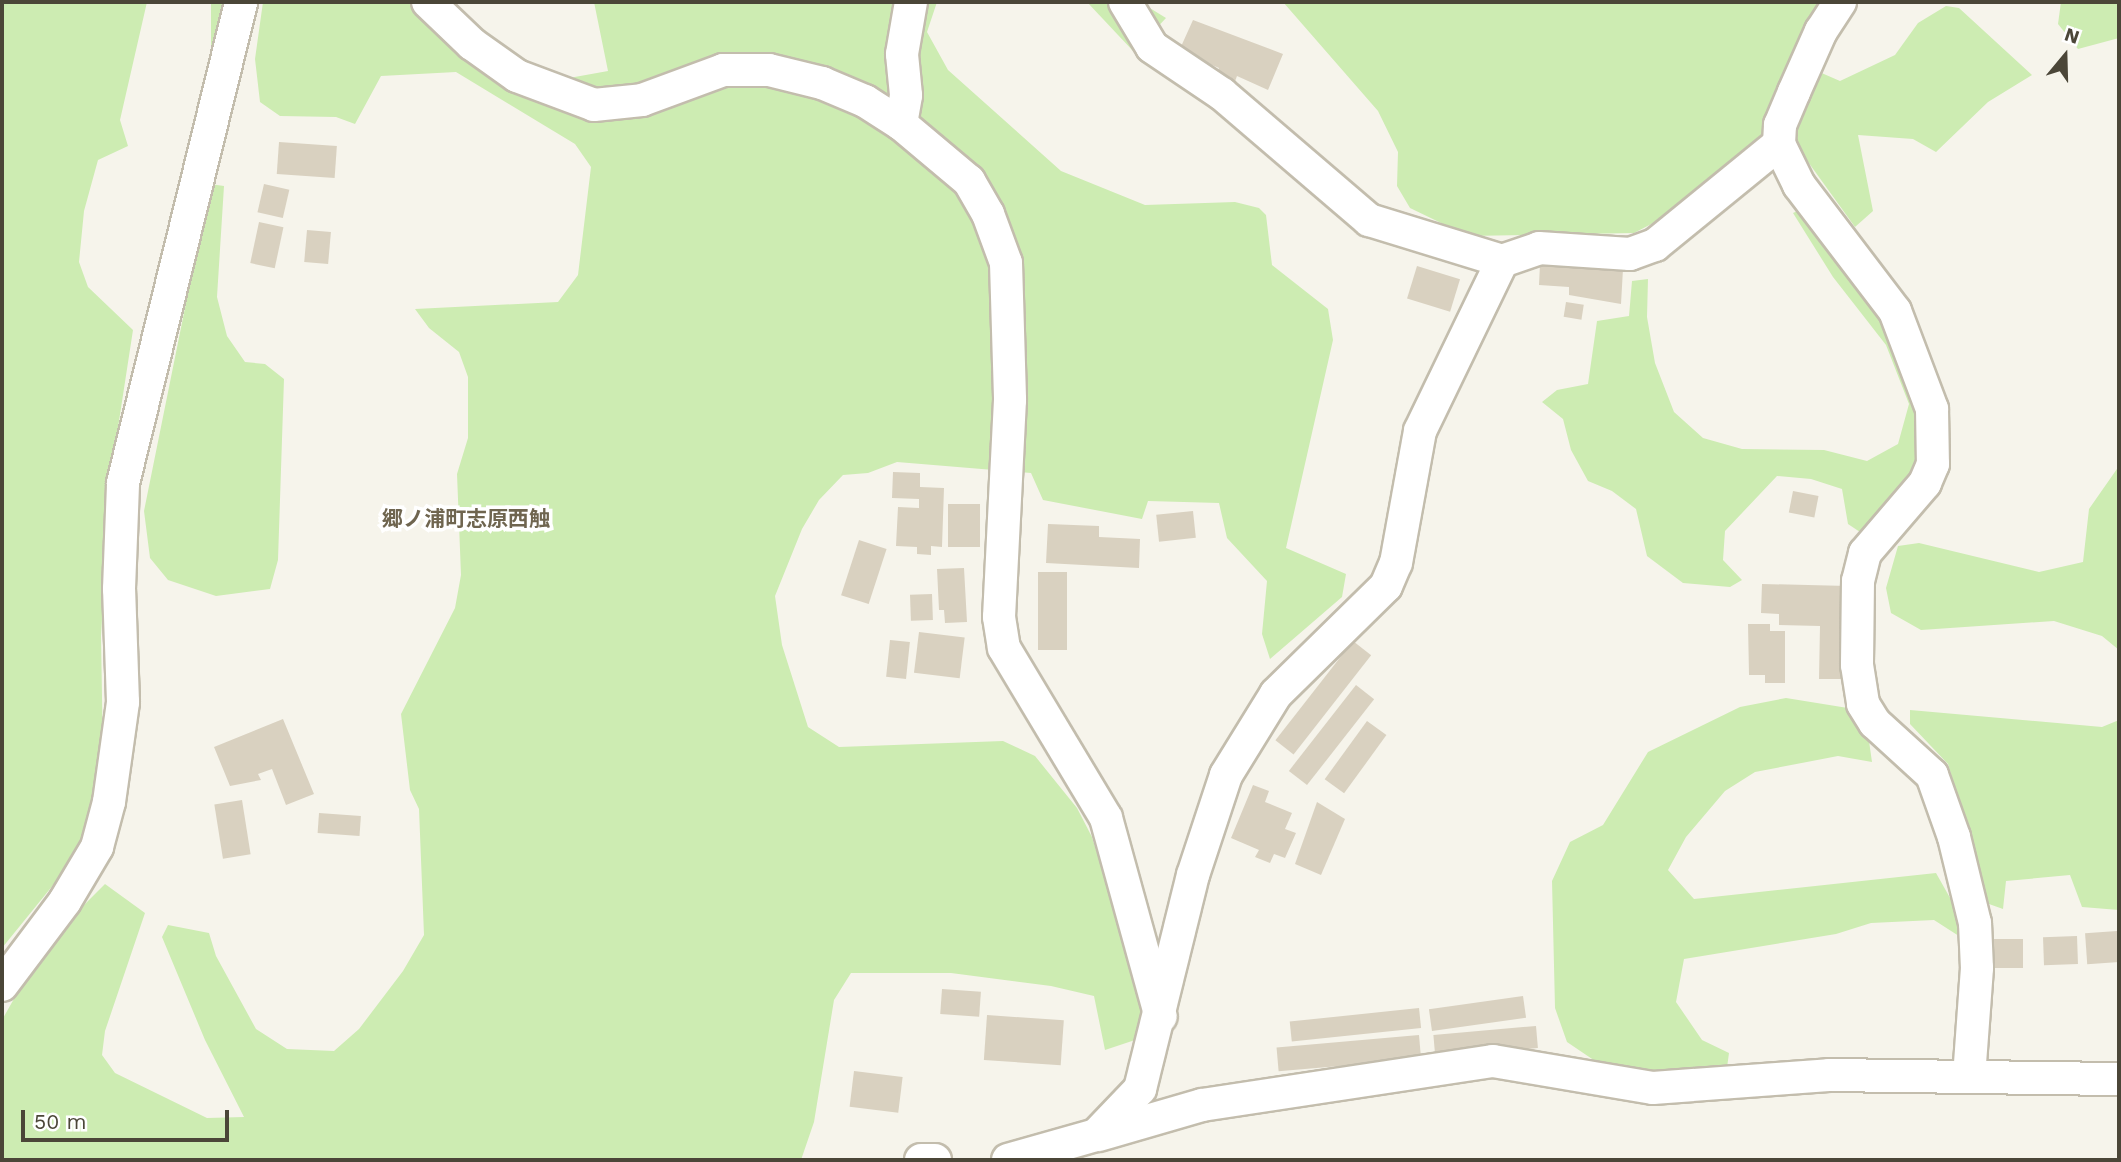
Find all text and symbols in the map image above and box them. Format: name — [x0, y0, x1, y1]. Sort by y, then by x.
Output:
north arrow — [2030, 21, 2100, 91]
text: N — [2062, 23, 2082, 49]
district label: 郷ノ浦町志原西触 — [382, 506, 550, 532]
scale bar — [24, 1096, 233, 1140]
text: 50 m — [34, 1109, 86, 1134]

